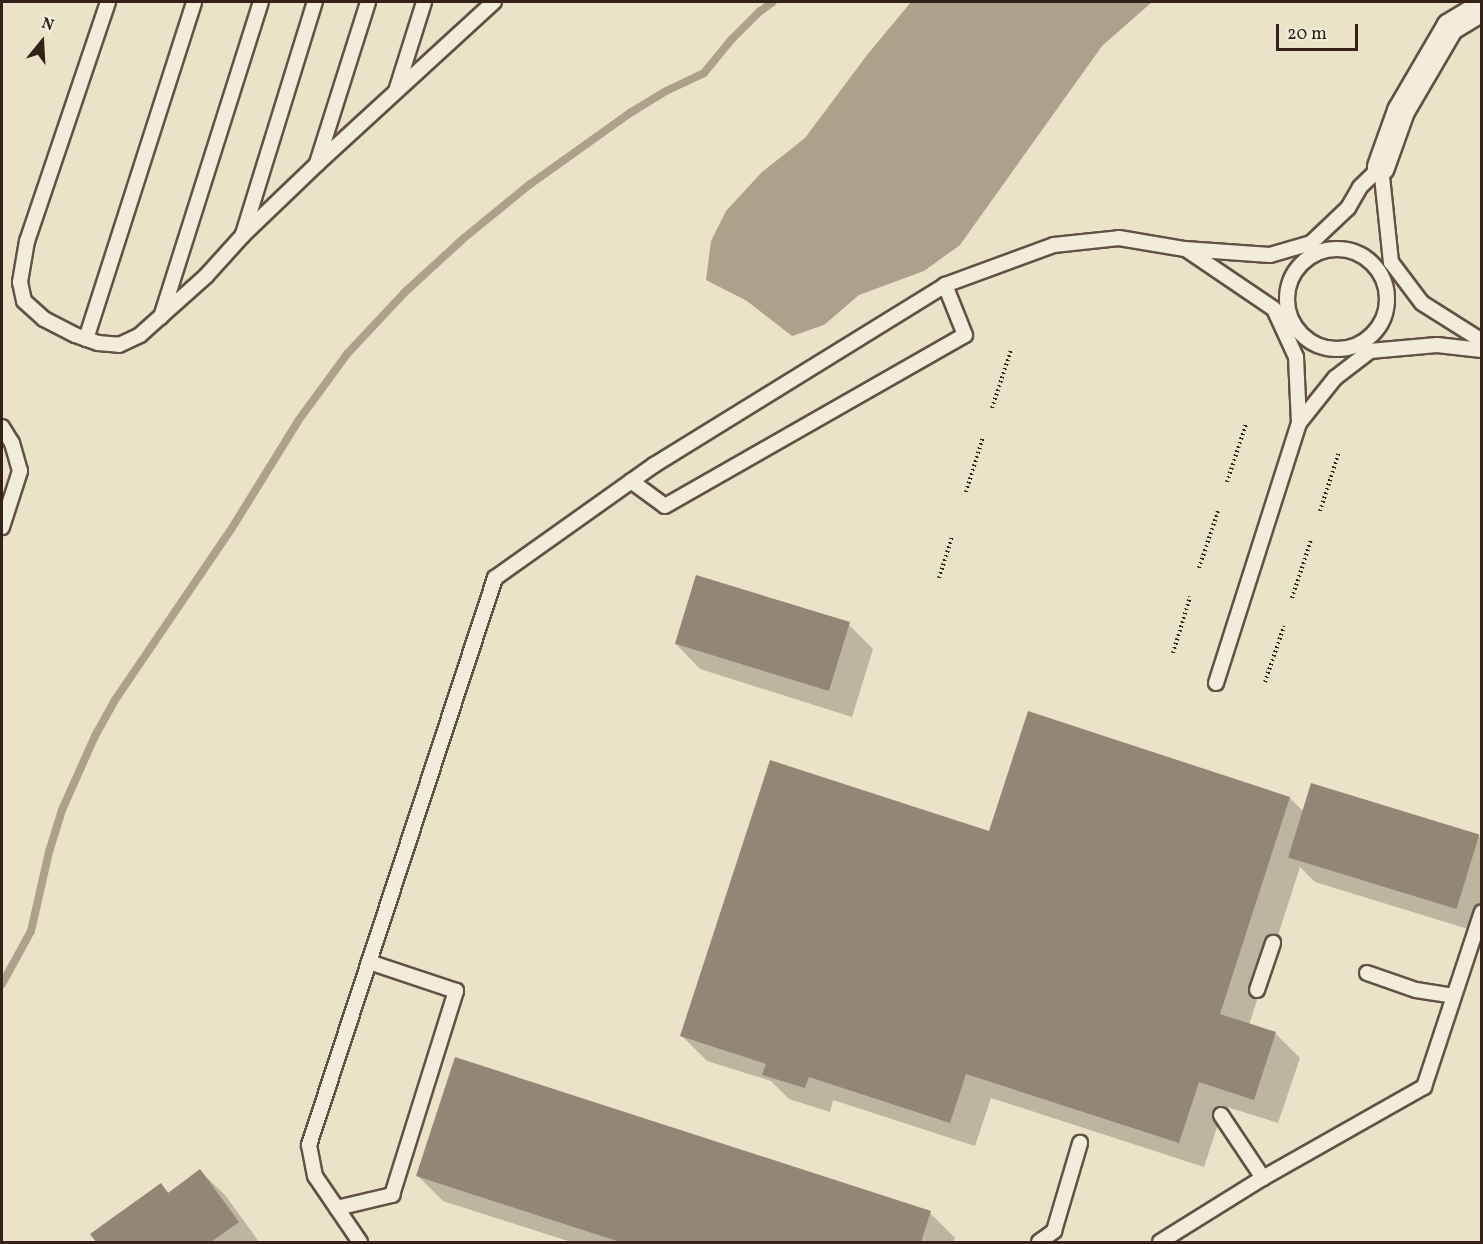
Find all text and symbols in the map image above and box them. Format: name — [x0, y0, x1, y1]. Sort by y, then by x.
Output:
north arrow — [12, 12, 72, 72]
scale bar — [1279, 12, 1362, 50]
text: N — [39, 13, 56, 37]
text: 20 m — [1287, 22, 1327, 47]

